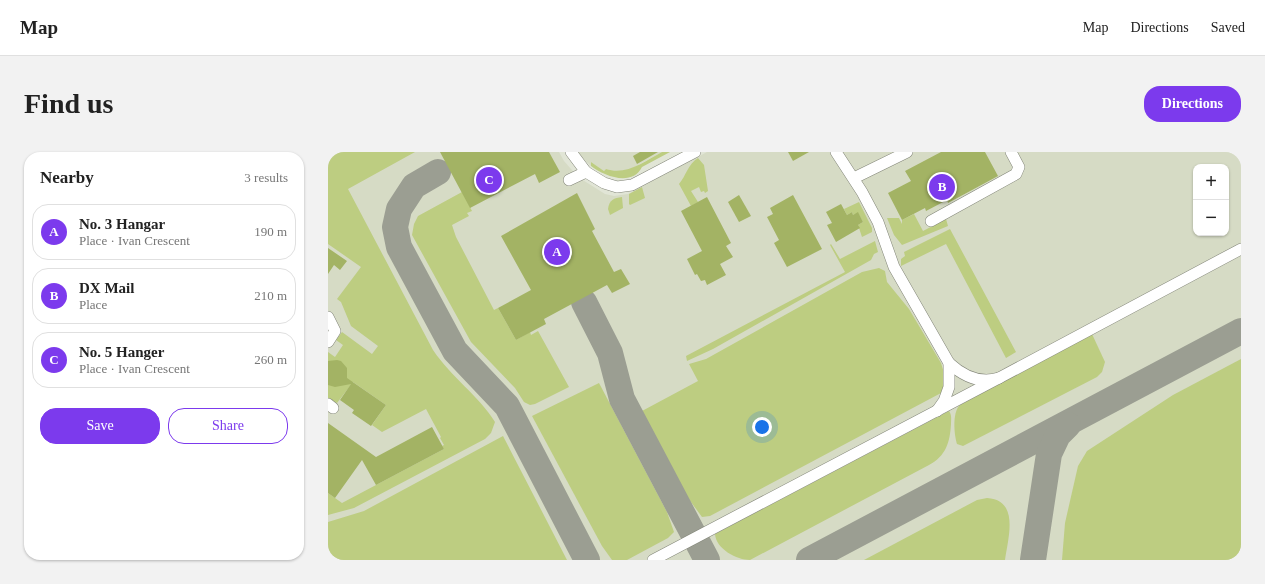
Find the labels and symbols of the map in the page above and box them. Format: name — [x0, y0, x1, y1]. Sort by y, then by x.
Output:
pin: C — [476, 165, 502, 195]
pin: B — [929, 172, 955, 202]
pin: A — [544, 237, 570, 267]
your location — [752, 417, 772, 437]

